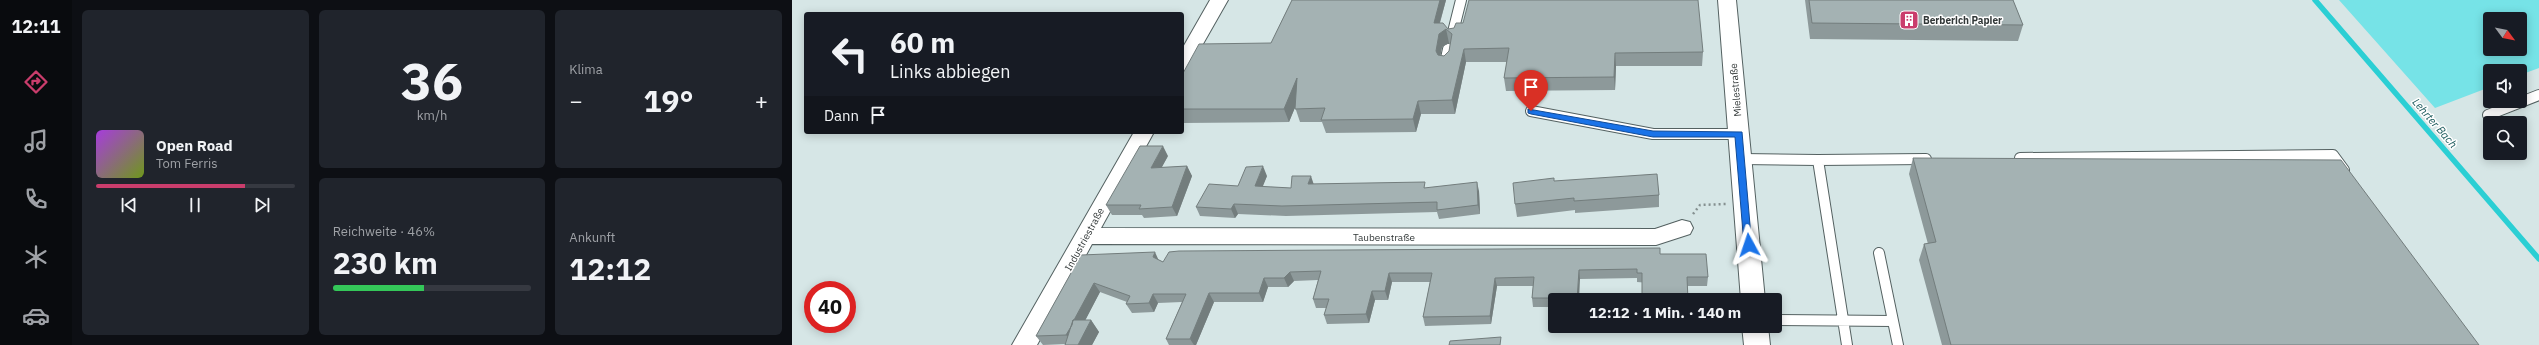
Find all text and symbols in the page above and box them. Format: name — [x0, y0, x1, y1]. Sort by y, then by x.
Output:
building icon: Berberich Papier — [1898, 9, 1920, 31]
north arrow — [2483, 12, 2527, 56]
map controls — [2483, 12, 2527, 160]
place label: Berberich Papier — [1923, 14, 2002, 27]
text: 12:11 — [11, 15, 61, 38]
text: 60 m — [890, 24, 955, 61]
icon: left — [824, 28, 876, 80]
text: 36 — [401, 47, 463, 114]
text: Links abbiegen — [890, 60, 1010, 83]
text: Klima — [569, 61, 603, 78]
street label: Mielestraße — [1727, 62, 1744, 117]
button: sound — [2483, 64, 2527, 108]
icon: directions — [22, 68, 50, 96]
pin — [1514, 70, 1548, 111]
icon: arrive — [1520, 76, 1542, 98]
text: 19° — [644, 81, 694, 120]
text: − — [569, 86, 583, 115]
text: + — [755, 86, 768, 115]
water label: Lehrter Bach — [2410, 95, 2460, 151]
icon: arrive — [867, 104, 889, 126]
text: Dann — [824, 106, 859, 125]
text: km/h — [417, 107, 447, 124]
button: search — [2483, 116, 2527, 160]
icon: music — [22, 127, 50, 155]
text: Open Road — [156, 136, 233, 155]
text: Tom Ferris — [156, 155, 218, 172]
icon: phone — [22, 185, 50, 213]
icon: previous — [118, 194, 140, 216]
icon: pause — [184, 194, 206, 216]
icon: next — [251, 194, 273, 216]
street label: Industriestraße — [1062, 205, 1107, 273]
text: Reichweite · 46% — [333, 223, 435, 240]
position arrow — [1728, 224, 1770, 266]
text: Ankunft — [569, 229, 615, 246]
street label: Taubenstraße — [1353, 231, 1416, 244]
icon: climate — [22, 243, 50, 271]
text: 230 km — [333, 243, 438, 282]
text: 12:12 — [569, 249, 651, 288]
speed limit sign: 40 — [804, 281, 856, 333]
icon: car — [22, 302, 50, 330]
text: 12:12 · 1 Min. · 140 m — [1589, 303, 1741, 322]

